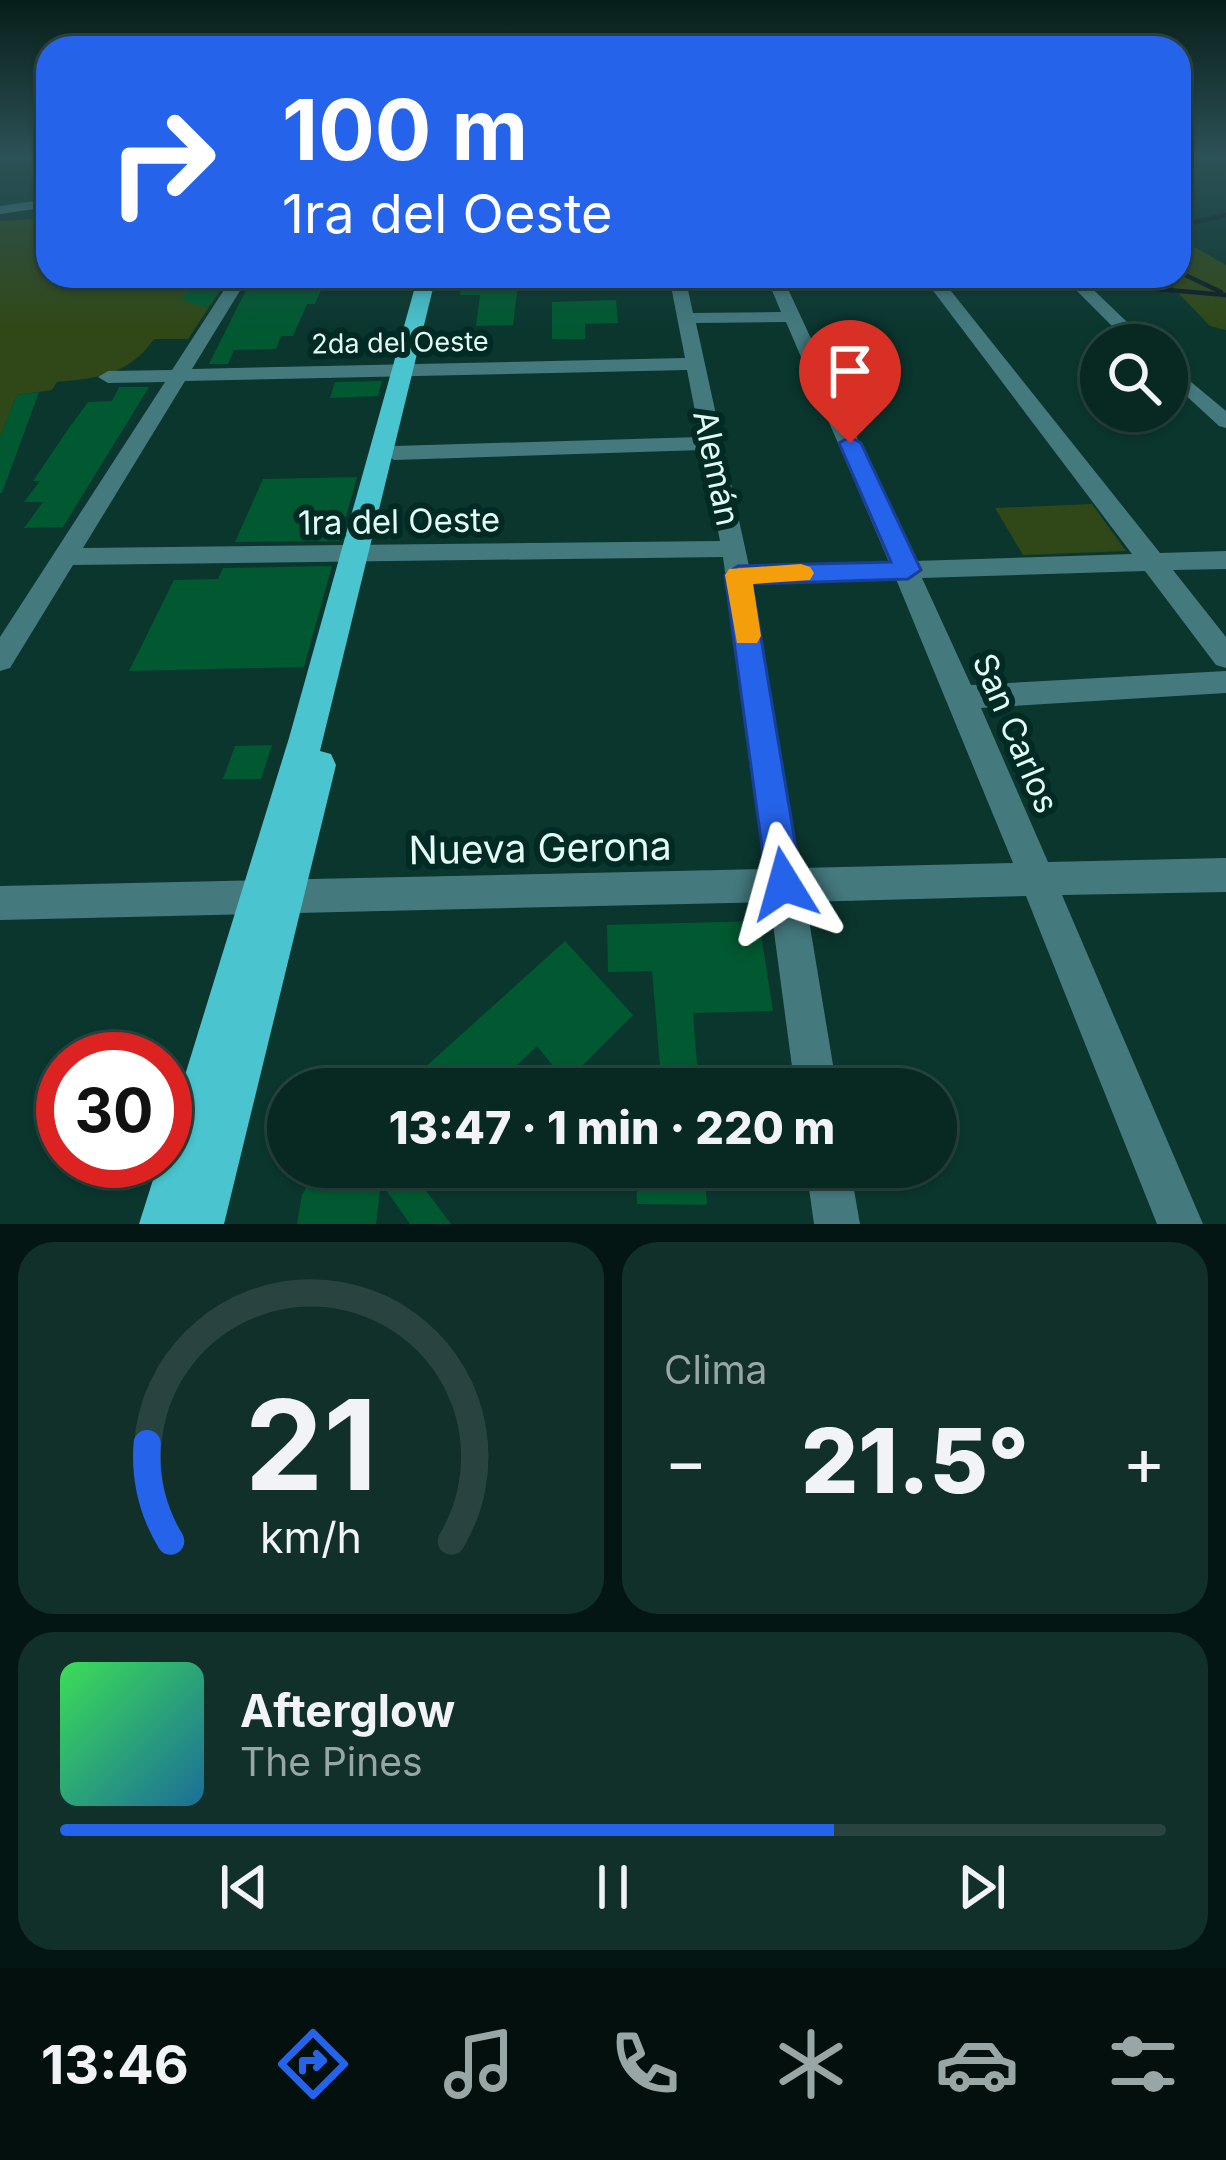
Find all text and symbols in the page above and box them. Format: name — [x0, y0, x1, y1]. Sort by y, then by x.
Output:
text: 100 m — [282, 79, 528, 180]
icon: right — [84, 84, 240, 240]
text: 1ra del Oeste — [282, 181, 613, 246]
pin — [799, 320, 901, 443]
street label: 2da del Oeste — [311, 324, 489, 361]
map controls — [1080, 324, 1188, 432]
button: search — [1080, 324, 1188, 432]
icon: arrive — [817, 338, 883, 404]
street label: Alemán — [685, 407, 749, 529]
street label: 1ra del Oeste — [298, 499, 500, 543]
street label: San Carlos — [965, 647, 1067, 819]
position arrow — [721, 821, 847, 947]
street label: Nueva Gerona — [408, 822, 672, 873]
speed limit sign: 30 — [36, 1032, 192, 1188]
text: 13:47 · 1 min · 220 m — [389, 1100, 835, 1155]
text: Clima — [664, 1346, 767, 1393]
text: 21 — [245, 1369, 377, 1520]
text: 21.5° — [801, 1406, 1029, 1515]
text: − — [664, 1421, 708, 1501]
text: + — [1122, 1421, 1166, 1501]
text: km/h — [260, 1511, 362, 1563]
text: Afterglow — [240, 1683, 455, 1738]
text: The Pines — [240, 1738, 423, 1785]
icon: previous — [211, 1854, 277, 1920]
icon: pause — [580, 1854, 646, 1920]
icon: next — [949, 1854, 1015, 1920]
icon: directions — [271, 2022, 355, 2106]
icon: music — [437, 2022, 521, 2106]
icon: phone — [603, 2022, 687, 2106]
icon: climate — [769, 2022, 853, 2106]
icon: car — [935, 2022, 1019, 2106]
icon: filters — [1101, 2022, 1185, 2106]
text: 13:46 — [41, 2032, 189, 2097]

